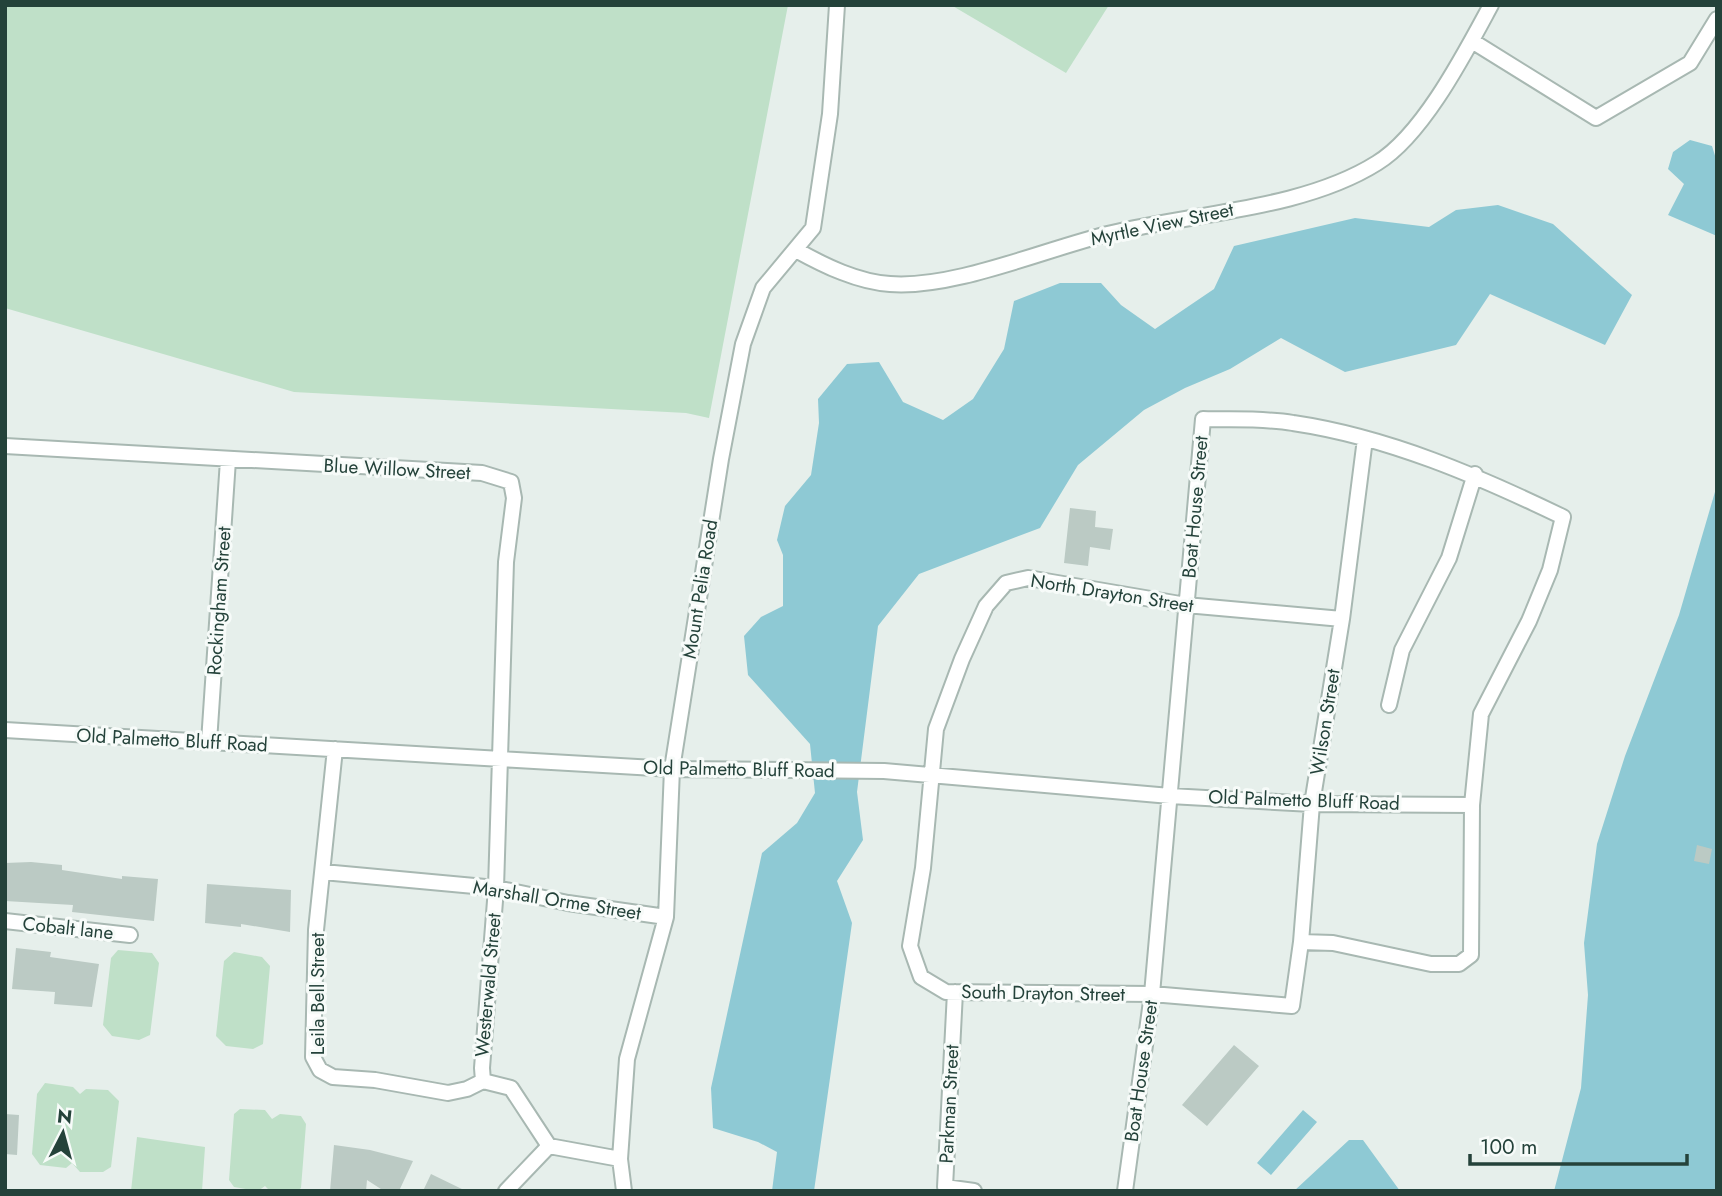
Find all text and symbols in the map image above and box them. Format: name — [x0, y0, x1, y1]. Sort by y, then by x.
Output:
street label: Myrtle View Street — [1088, 196, 1236, 252]
street label: Boat House Street — [1175, 434, 1215, 579]
street label: Blue Willow Street — [323, 452, 472, 486]
street label: Mount Pelia Road — [676, 517, 724, 661]
street label: Rockingham Street — [200, 525, 238, 676]
street label: North Drayton Street — [1029, 567, 1196, 619]
street label: Wilson Street — [1303, 667, 1347, 777]
street label: Old Palmetto Bluff Road — [76, 722, 268, 758]
street label: Old Palmetto Bluff Road — [643, 754, 835, 784]
street label: Old Palmetto Bluff Road — [1208, 783, 1400, 817]
street label: Marshall Orme Street — [471, 873, 643, 927]
street label: Cobalt lane — [21, 910, 115, 946]
street label: Westerwald Street — [468, 911, 508, 1058]
street label: Leila Bell Street — [304, 932, 331, 1055]
street label: South Drayton Street — [961, 978, 1126, 1008]
street label: Boat House Street — [1118, 998, 1164, 1144]
street label: Parkman Street — [932, 1044, 966, 1164]
north arrow — [28, 1098, 98, 1168]
text: N — [56, 1102, 74, 1131]
scale bar — [1470, 1122, 1687, 1166]
text: 100 m — [1480, 1132, 1537, 1162]

